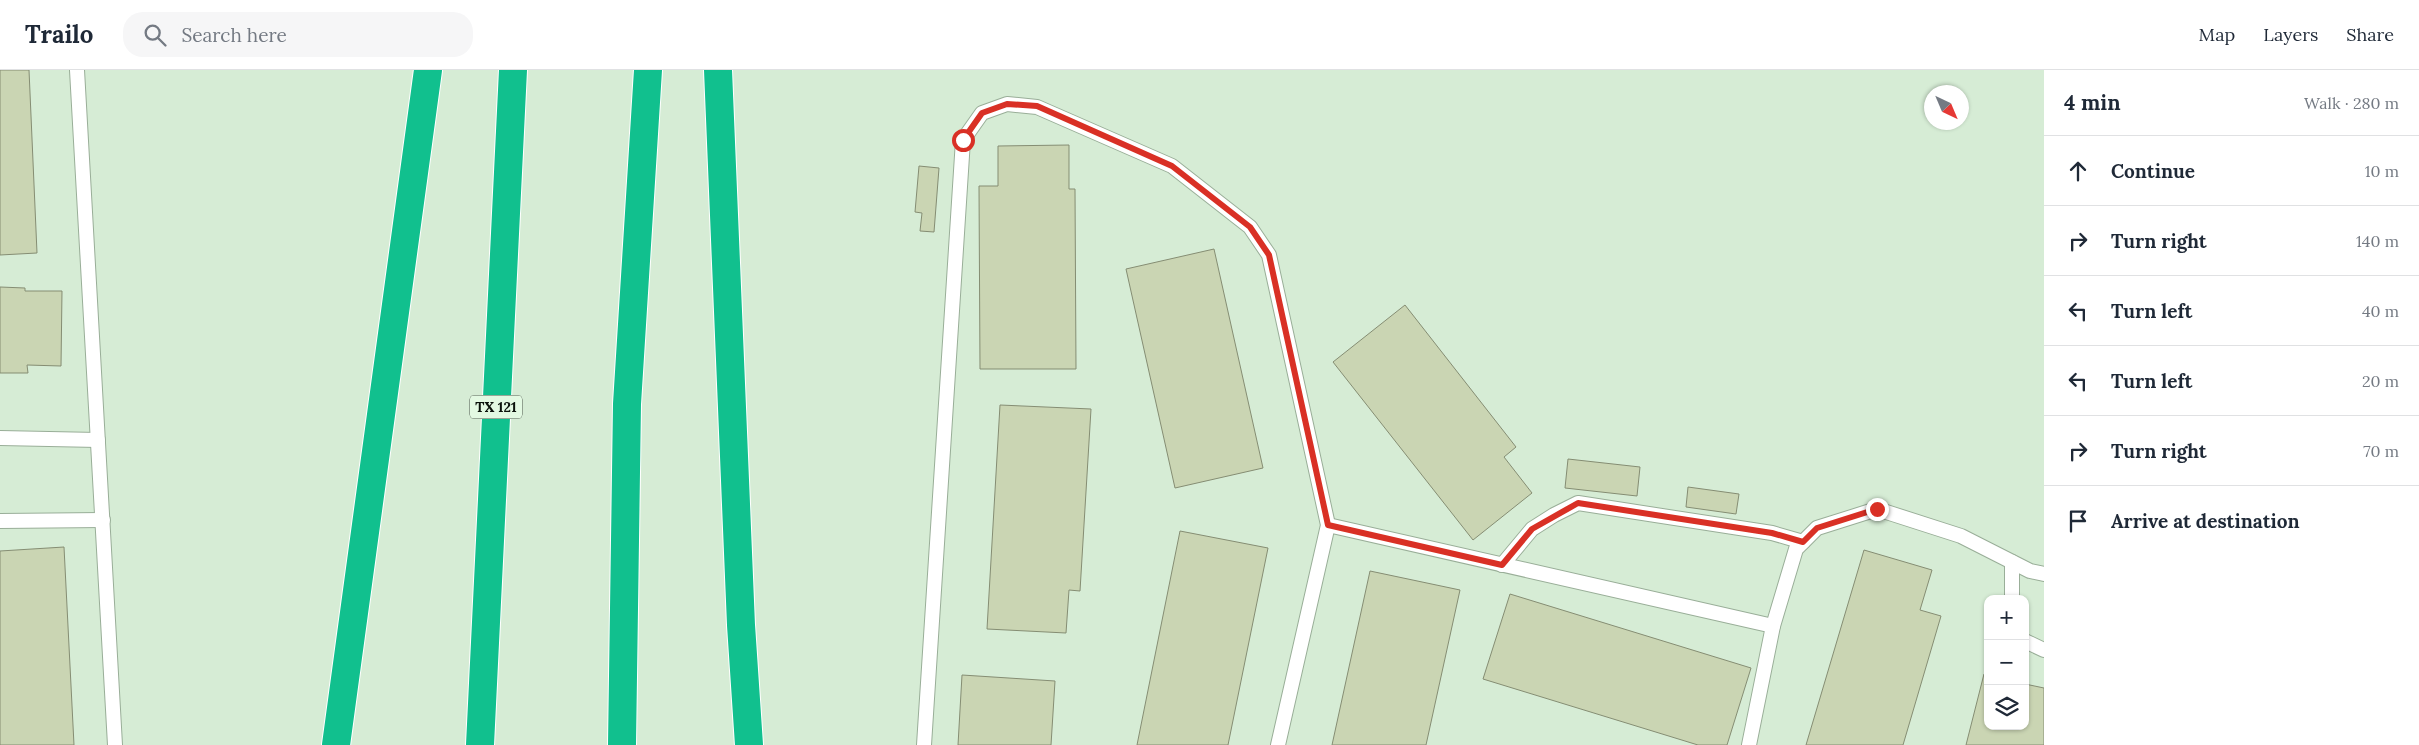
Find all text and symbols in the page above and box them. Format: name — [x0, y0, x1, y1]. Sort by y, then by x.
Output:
search box — [123, 12, 473, 57]
text: Trailo — [25, 19, 93, 50]
icon: search — [141, 21, 169, 49]
text: Search here — [181, 23, 287, 47]
text: Map — [2199, 23, 2235, 46]
text: Layers — [2263, 23, 2318, 46]
text: Share — [2346, 23, 2394, 46]
north arrow — [1924, 85, 1969, 130]
text: 4 min — [2064, 89, 2121, 116]
text: Walk · 280 m — [2304, 93, 2399, 113]
route start — [952, 129, 975, 152]
icon: ahead — [2064, 157, 2092, 185]
text: Continue — [2111, 159, 2195, 183]
text: 10 m — [2365, 161, 2399, 181]
icon: right — [2064, 227, 2092, 255]
text: Turn right — [2111, 229, 2207, 253]
text: 140 m — [2356, 231, 2399, 251]
icon: left — [2064, 297, 2092, 325]
text: Turn left — [2111, 299, 2192, 323]
text: 40 m — [2362, 301, 2399, 321]
icon: left — [2064, 367, 2092, 395]
text: Turn left — [2111, 369, 2192, 393]
text: 20 m — [2362, 371, 2399, 391]
road number: TX 121 — [470, 396, 522, 418]
icon: right — [2064, 437, 2092, 465]
text: Turn right — [2111, 439, 2207, 463]
text: 70 m — [2363, 441, 2399, 461]
route end — [1866, 498, 1889, 521]
icon: arrive — [2064, 507, 2092, 535]
text: Arrive at destination — [2111, 509, 2300, 533]
map controls — [1984, 595, 2029, 730]
button: + — [1984, 595, 2029, 640]
button: − — [1984, 640, 2029, 685]
button: layers — [1984, 685, 2029, 730]

